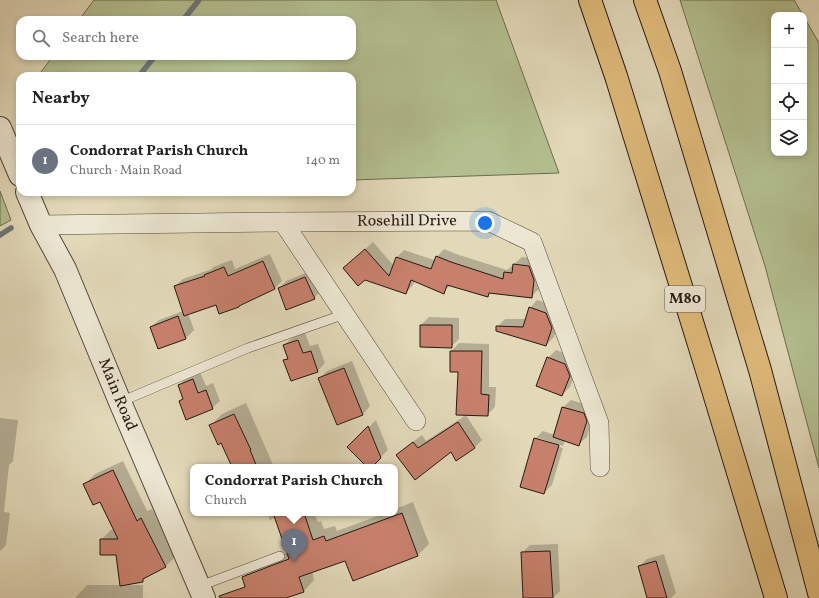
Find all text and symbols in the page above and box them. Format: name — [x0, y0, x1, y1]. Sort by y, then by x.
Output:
map controls — [771, 12, 807, 156]
button: + — [771, 12, 807, 48]
search box — [16, 16, 356, 60]
icon: search — [30, 27, 52, 49]
text: Search here — [62, 28, 139, 49]
button: − — [771, 48, 807, 84]
button: locate — [771, 84, 807, 120]
text: Nearby — [32, 87, 90, 110]
button: layers — [771, 120, 807, 156]
text: Condorrat Parish Church — [70, 141, 248, 162]
text: 1 — [42, 152, 48, 170]
text: 140 m — [306, 152, 340, 170]
text: Church · Main Road — [70, 162, 182, 180]
street label: Rosehill Drive — [357, 210, 457, 233]
your location — [475, 213, 495, 233]
road number: M80 — [665, 286, 705, 312]
street label: Main Road — [92, 355, 142, 434]
popup — [190, 464, 398, 516]
text: Condorrat Parish Church — [205, 471, 383, 492]
text: Church — [205, 492, 247, 510]
pin: 1 — [281, 529, 307, 562]

